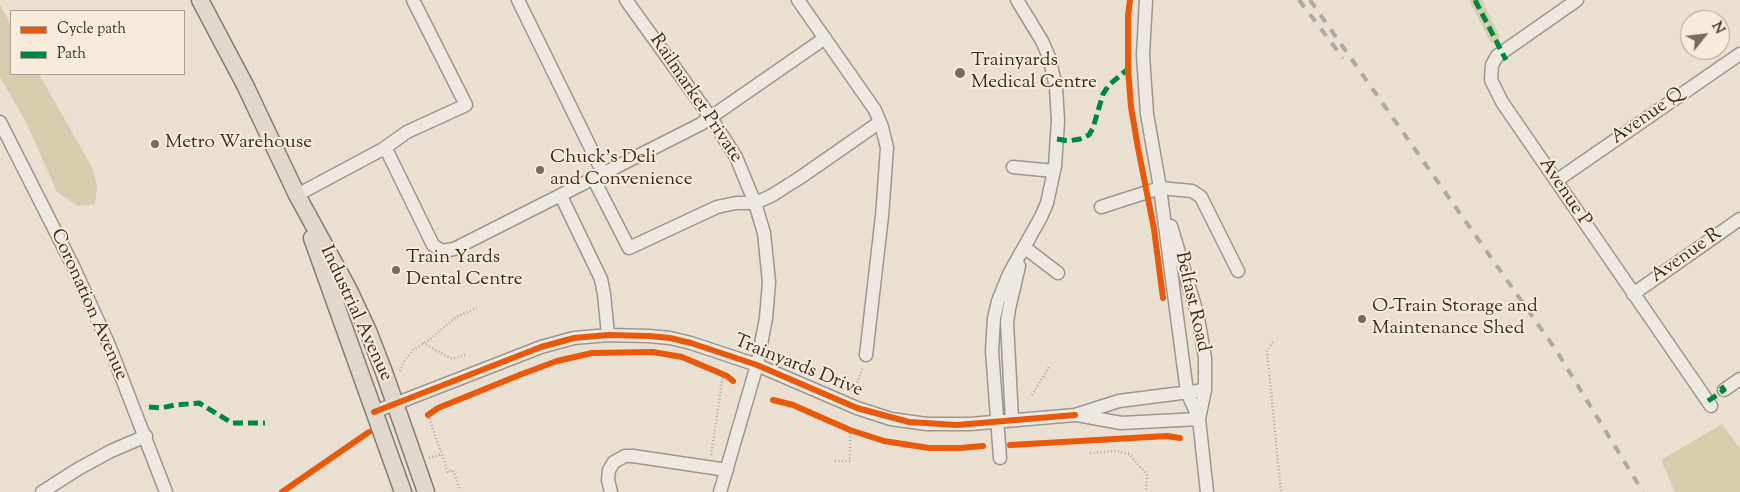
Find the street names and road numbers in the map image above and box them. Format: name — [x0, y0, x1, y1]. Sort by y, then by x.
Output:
street label: Railmarket Private — [644, 30, 746, 168]
street label: Avenue Q — [1607, 84, 1689, 150]
street label: Avenue P — [1533, 154, 1595, 232]
street label: Avenue R — [1647, 223, 1727, 289]
street label: Coronation Avenue — [44, 226, 132, 384]
street label: Industrial Avenue — [314, 243, 396, 385]
street label: Belfast Road — [1168, 250, 1214, 354]
street label: Trainyards Drive — [730, 331, 866, 403]

